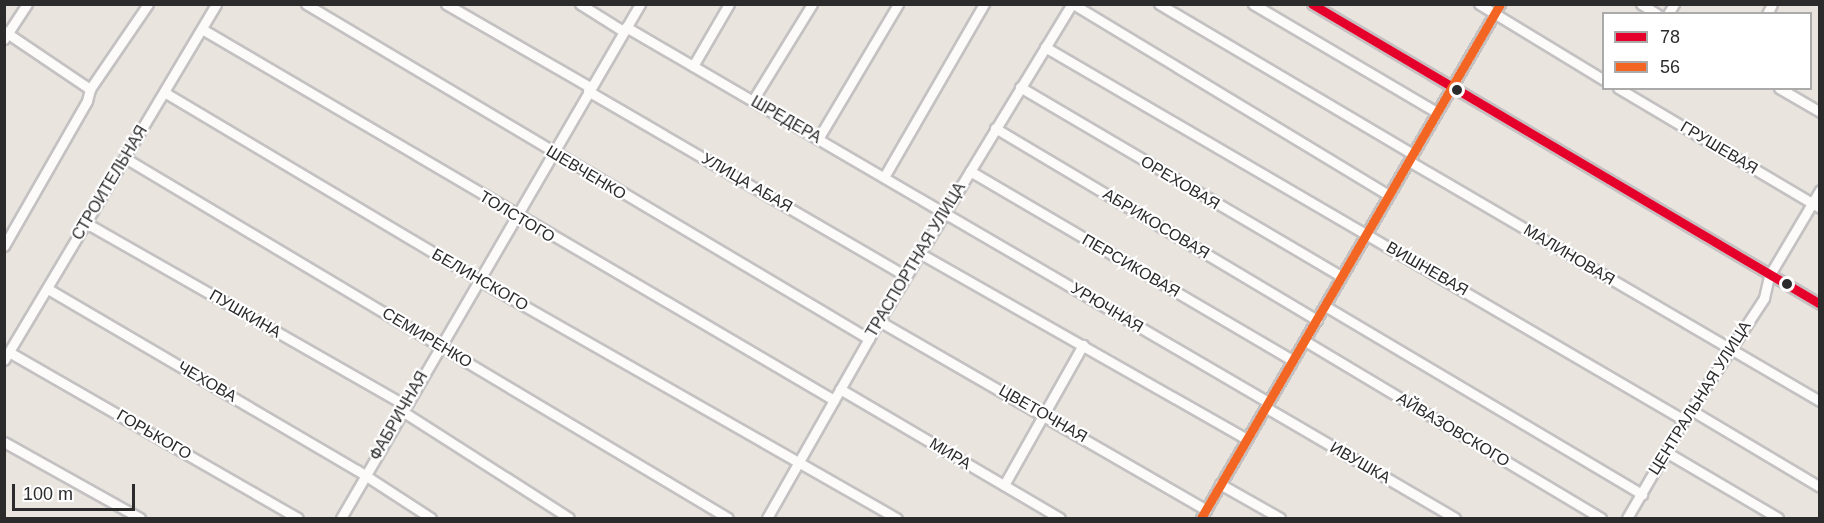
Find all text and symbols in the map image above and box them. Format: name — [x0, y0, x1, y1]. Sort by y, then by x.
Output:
legend — [1602, 12, 1812, 90]
text: 78 — [1660, 27, 1680, 47]
text: 56 — [1660, 57, 1680, 77]
unlabelled marker — [1451, 84, 1463, 96]
street label: ШРЕДЕРА — [748, 92, 824, 148]
street label: ГРУШЕВАЯ — [1677, 117, 1761, 179]
street label: СТРОИТЕЛЬНАЯ — [68, 122, 152, 244]
street label: ШЕВЧЕНКО — [543, 142, 629, 204]
street label: УЛИЦА АБАЯ — [698, 149, 796, 217]
street label: ОРЕХОВАЯ — [1137, 152, 1223, 214]
street label: ТРАСПОРТНАЯ УЛИЦА — [862, 179, 970, 341]
street label: АБРИКОСОВАЯ — [1099, 185, 1213, 263]
street label: ТОЛСТОГО — [476, 187, 558, 247]
street label: МАЛИНОВАЯ — [1520, 220, 1618, 290]
street label: ПЕРСИКОВАЯ — [1079, 230, 1183, 302]
street label: ВИШНЕВАЯ — [1383, 238, 1471, 300]
street label: БЕЛИНСКОГО — [428, 245, 532, 315]
unlabelled marker — [1781, 278, 1793, 290]
street label: УРЮЧНАЯ — [1067, 279, 1147, 337]
street label: ПУШКИНА — [206, 286, 284, 342]
street label: СЕМИРЕНКО — [379, 304, 475, 372]
street label: ЦЕНТРАЛЬНАЯ УЛИЦА — [1645, 318, 1755, 478]
street label: ЧЕХОВА — [174, 358, 240, 406]
street label: ФАБРИЧНАЯ — [366, 368, 432, 464]
street label: ЦВЕТОЧНАЯ — [995, 381, 1091, 447]
street label: АЙВАЗОВСКОГО — [1393, 389, 1513, 471]
street label: ГОРЬКОГО — [113, 406, 195, 464]
street label: МИРА — [926, 434, 974, 474]
street label: ИВУШКА — [1326, 438, 1394, 488]
scale bar — [15, 472, 138, 510]
text: 100 m — [23, 484, 73, 504]

